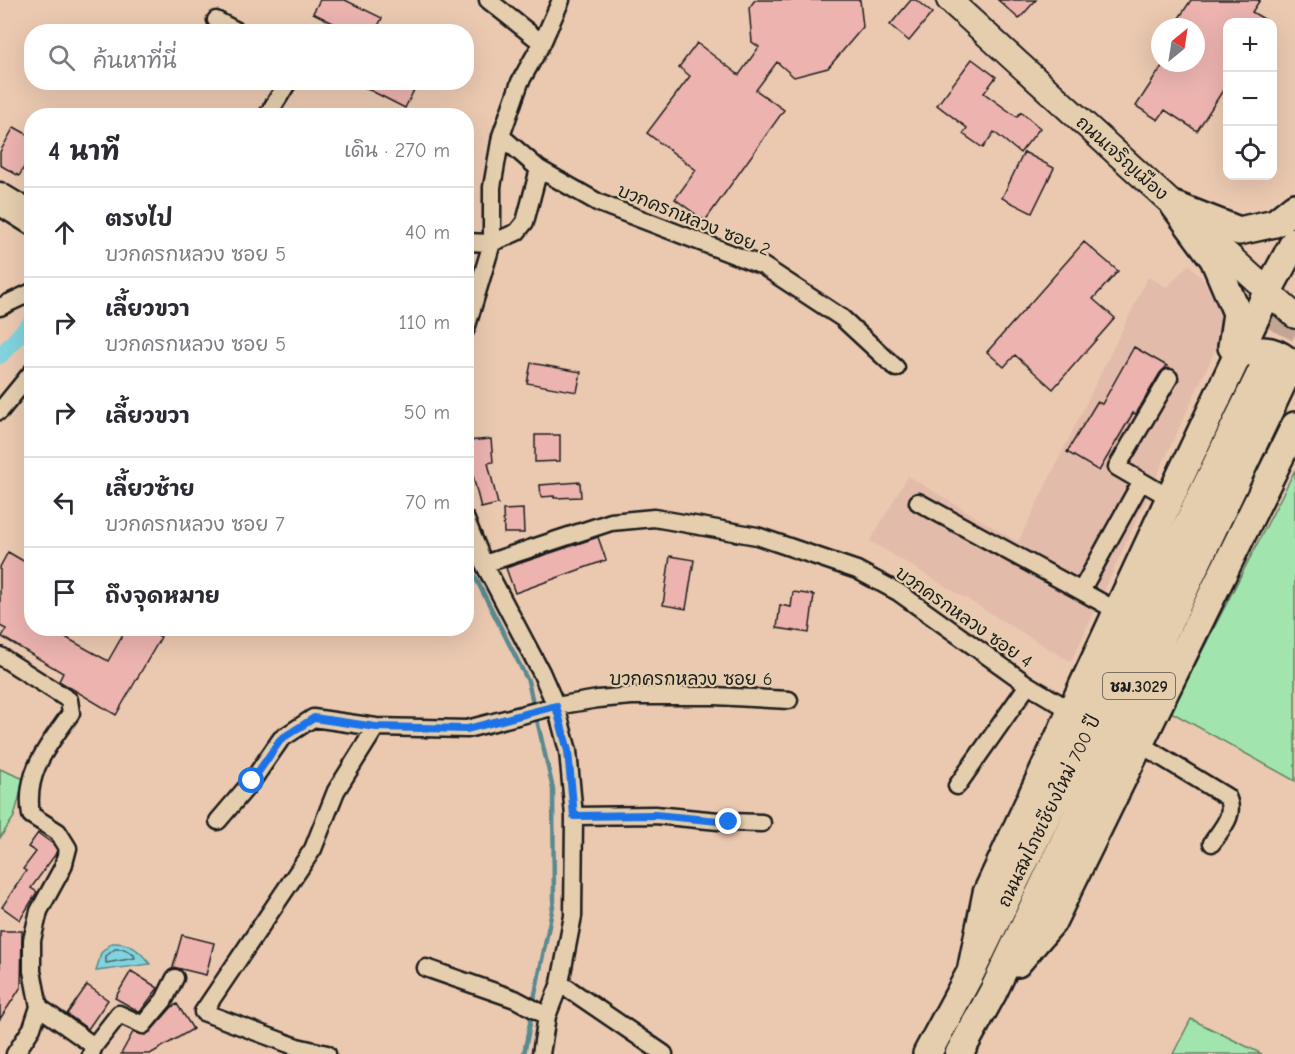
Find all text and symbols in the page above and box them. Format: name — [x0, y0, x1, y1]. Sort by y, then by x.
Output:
north arrow — [1151, 18, 1205, 72]
map controls — [1223, 18, 1277, 180]
button: + — [1223, 18, 1277, 72]
search box — [24, 24, 474, 90]
icon: search — [45, 41, 78, 74]
text: ค้นหาที่นี่ — [93, 48, 177, 74]
button: − — [1223, 72, 1277, 126]
street label: ถนนเจริญเมือง — [1072, 110, 1173, 205]
button: locate — [1223, 126, 1277, 180]
text: 4 นาที — [48, 137, 120, 167]
text: เดิน · 270 m — [344, 139, 450, 162]
street label: บวกครกหลวง ซอย 2 — [614, 180, 773, 261]
text: ตรงไป — [105, 206, 173, 232]
icon: ahead — [48, 216, 81, 249]
text: 40 m — [405, 221, 450, 244]
text: บวกครกหลวง ซอย 5 — [105, 243, 286, 266]
text: เลี้ยวขวา — [105, 296, 189, 322]
icon: right — [48, 306, 81, 339]
text: 110 m — [399, 311, 450, 334]
text: บวกครกหลวง ซอย 5 — [105, 333, 286, 356]
icon: right — [48, 396, 81, 429]
text: 50 m — [404, 401, 450, 424]
text: เลี้ยวขวา — [105, 403, 189, 429]
text: เลี้ยวซ้าย — [105, 476, 195, 502]
icon: left — [48, 486, 81, 519]
text: 70 m — [405, 491, 450, 514]
text: บวกครกหลวง ซอย 7 — [105, 513, 285, 536]
street label: บวกครกหลวง ซอย 4 — [891, 562, 1036, 672]
icon: arrive — [48, 576, 81, 609]
text: ถึงจุดหมาย — [105, 583, 220, 609]
street label: บวกครกหลวง ซอย 6 — [610, 669, 772, 690]
road number: ชม.3029 — [1103, 673, 1175, 699]
street label: ถนนสมโภชเชียงใหม่ 700 ปี — [991, 710, 1105, 911]
route start — [238, 767, 264, 793]
route end — [715, 808, 741, 834]

